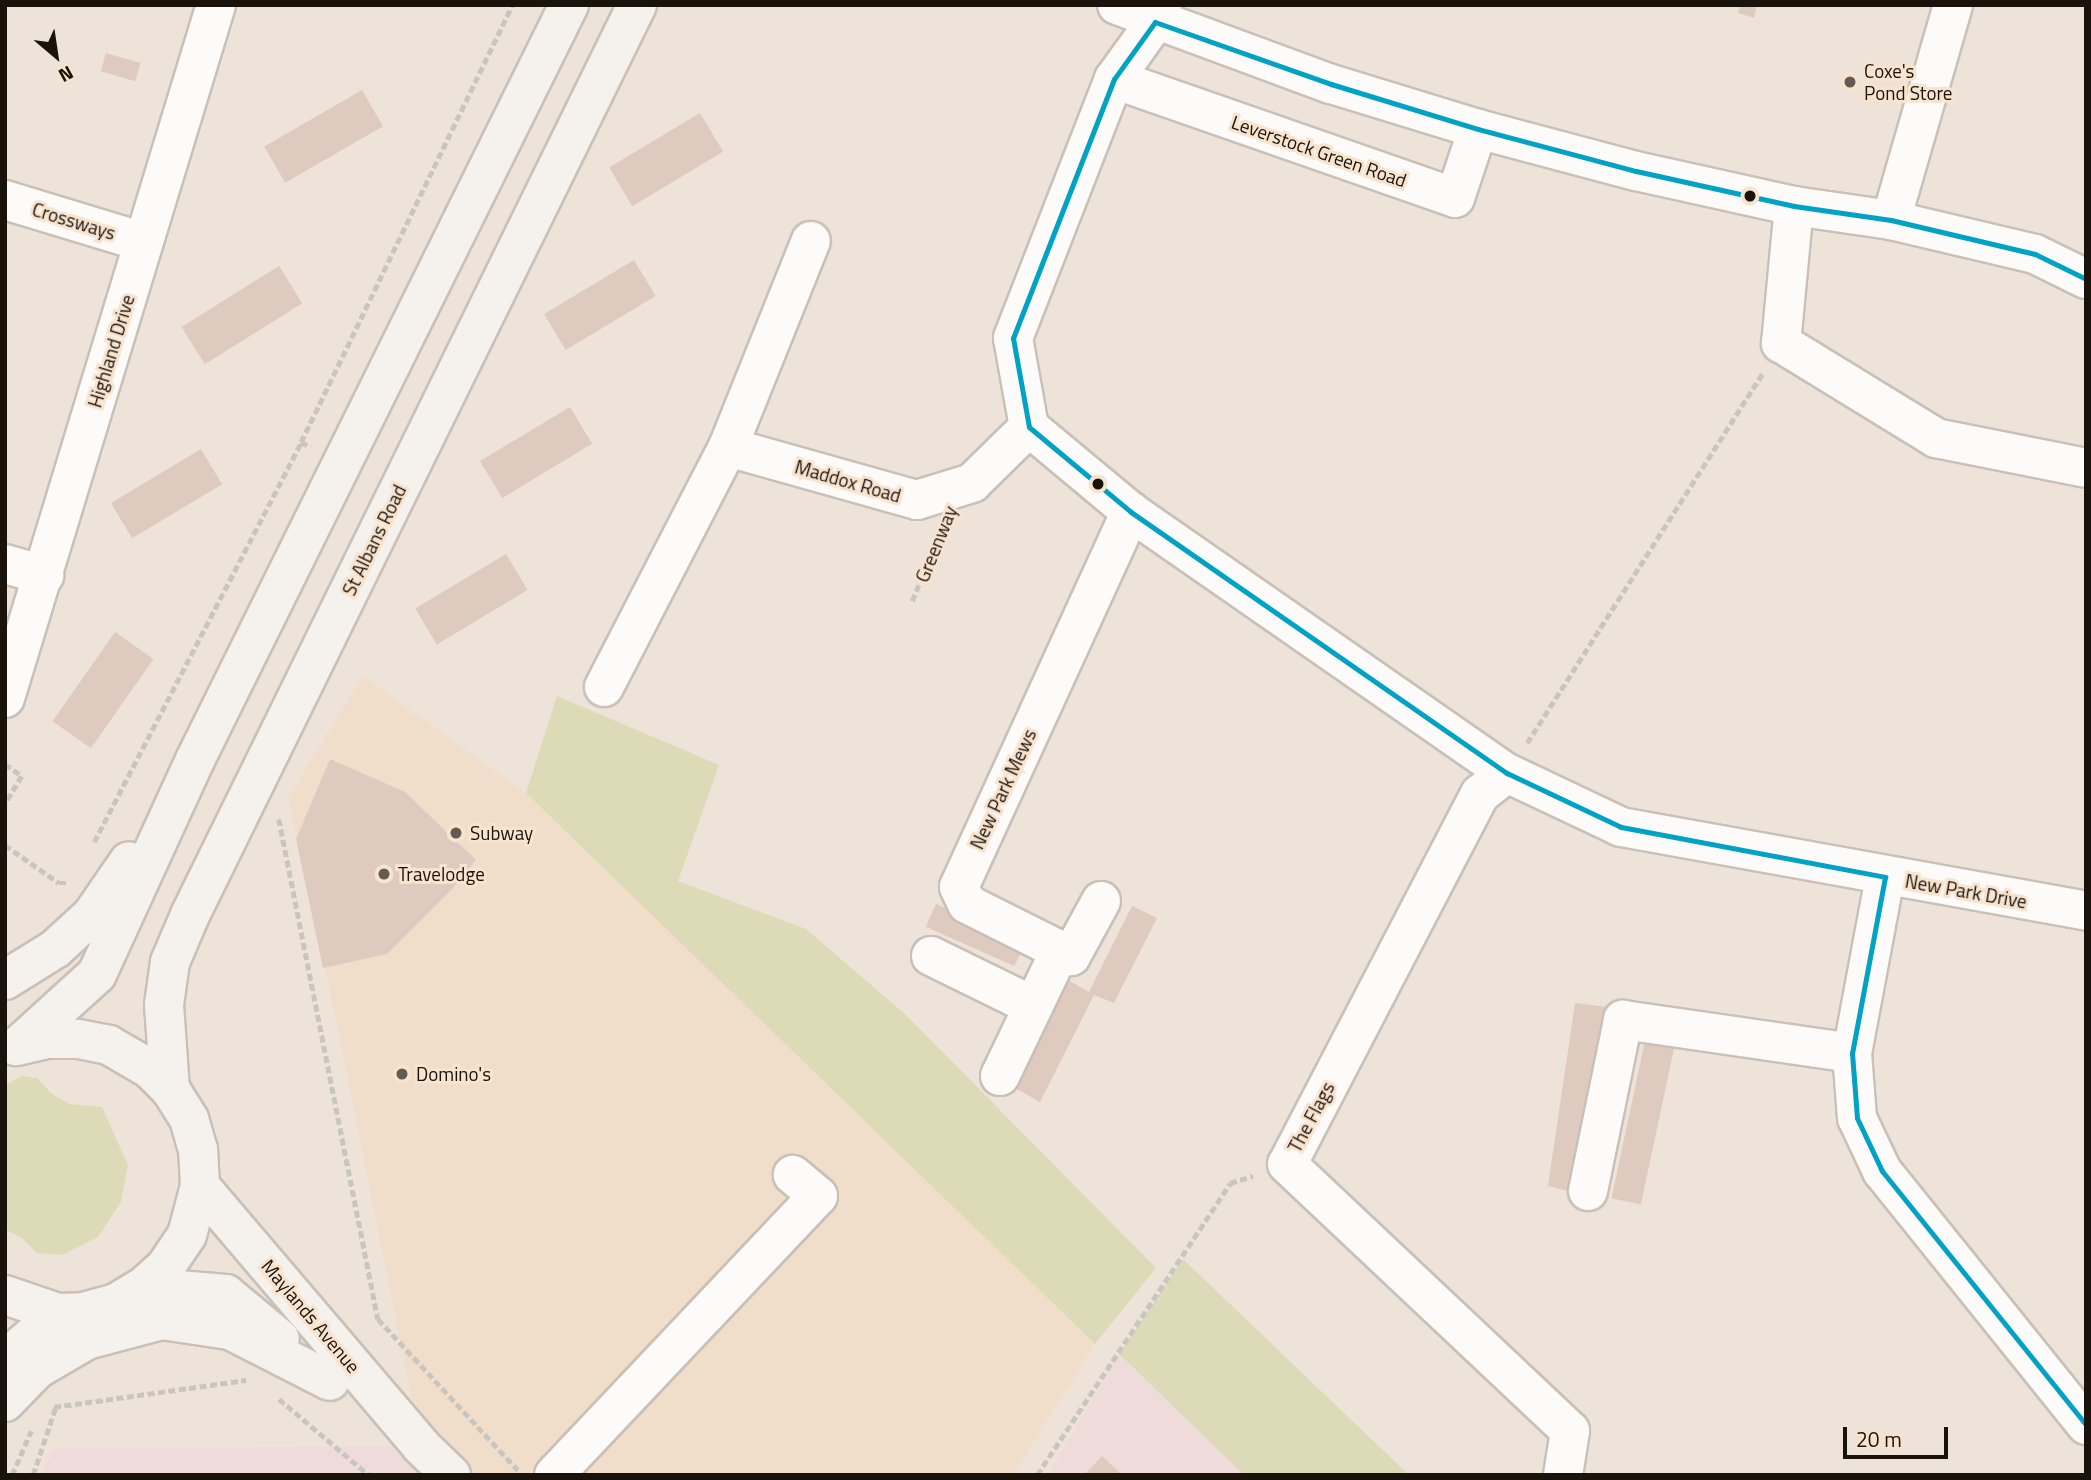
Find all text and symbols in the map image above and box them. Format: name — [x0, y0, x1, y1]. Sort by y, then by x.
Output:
north arrow — [21, 21, 91, 91]
text: N — [54, 59, 79, 91]
place label: Coxe's Pond Store — [1864, 60, 1952, 104]
marker: Coxe's Pond Store — [1842, 74, 1858, 90]
street label: Leverstock Green Road — [1229, 110, 1409, 192]
unlabelled marker — [1743, 189, 1757, 203]
street label: Crossways — [30, 198, 118, 244]
street label: Highland Drive — [83, 292, 139, 410]
street label: Maddox Road — [792, 455, 904, 507]
unlabelled marker — [1091, 477, 1105, 491]
street label: St Albans Road — [337, 481, 411, 599]
street label: Greenway — [910, 502, 962, 586]
street label: New Park Mews — [965, 725, 1041, 853]
place label: Subway — [470, 822, 533, 844]
marker: Subway — [448, 825, 464, 841]
place label: Travelodge — [398, 863, 485, 885]
marker: Travelodge — [376, 866, 392, 882]
street label: New Park Drive — [1903, 869, 2029, 913]
place label: Domino's — [416, 1063, 491, 1085]
marker: Domino's — [394, 1066, 410, 1082]
street label: The Flags — [1283, 1078, 1339, 1156]
street label: Maylands Avenue — [257, 1255, 365, 1377]
scale bar — [1846, 1414, 1951, 1458]
text: 20 m — [1856, 1423, 1902, 1455]

